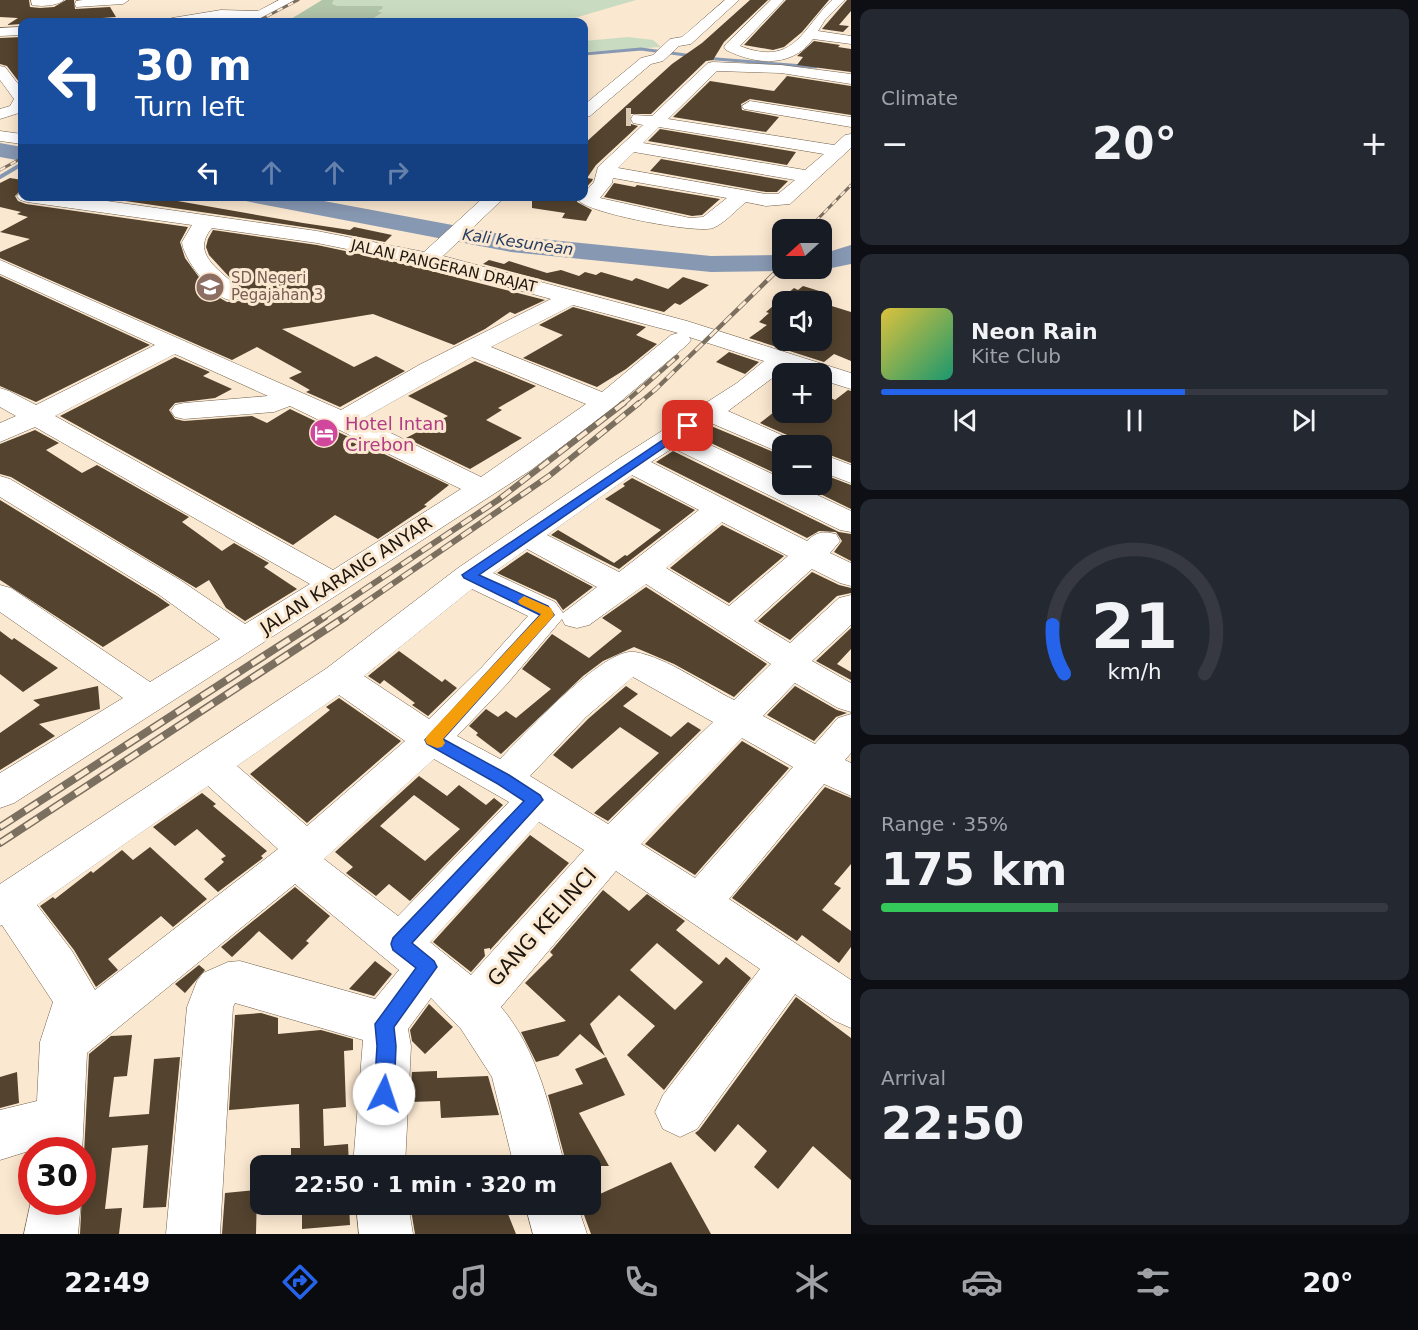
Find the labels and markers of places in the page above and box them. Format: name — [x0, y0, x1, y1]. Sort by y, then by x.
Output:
place label: SD Negeri Pegajahan 3 — [231, 269, 323, 304]
school or university icon: SD Negeri Pegajahan 3 — [194, 271, 226, 303]
pin — [662, 400, 713, 451]
place label: Hotel Intan Cirebon — [345, 413, 445, 455]
hotel icon: Hotel Intan Cirebon — [308, 417, 340, 449]

